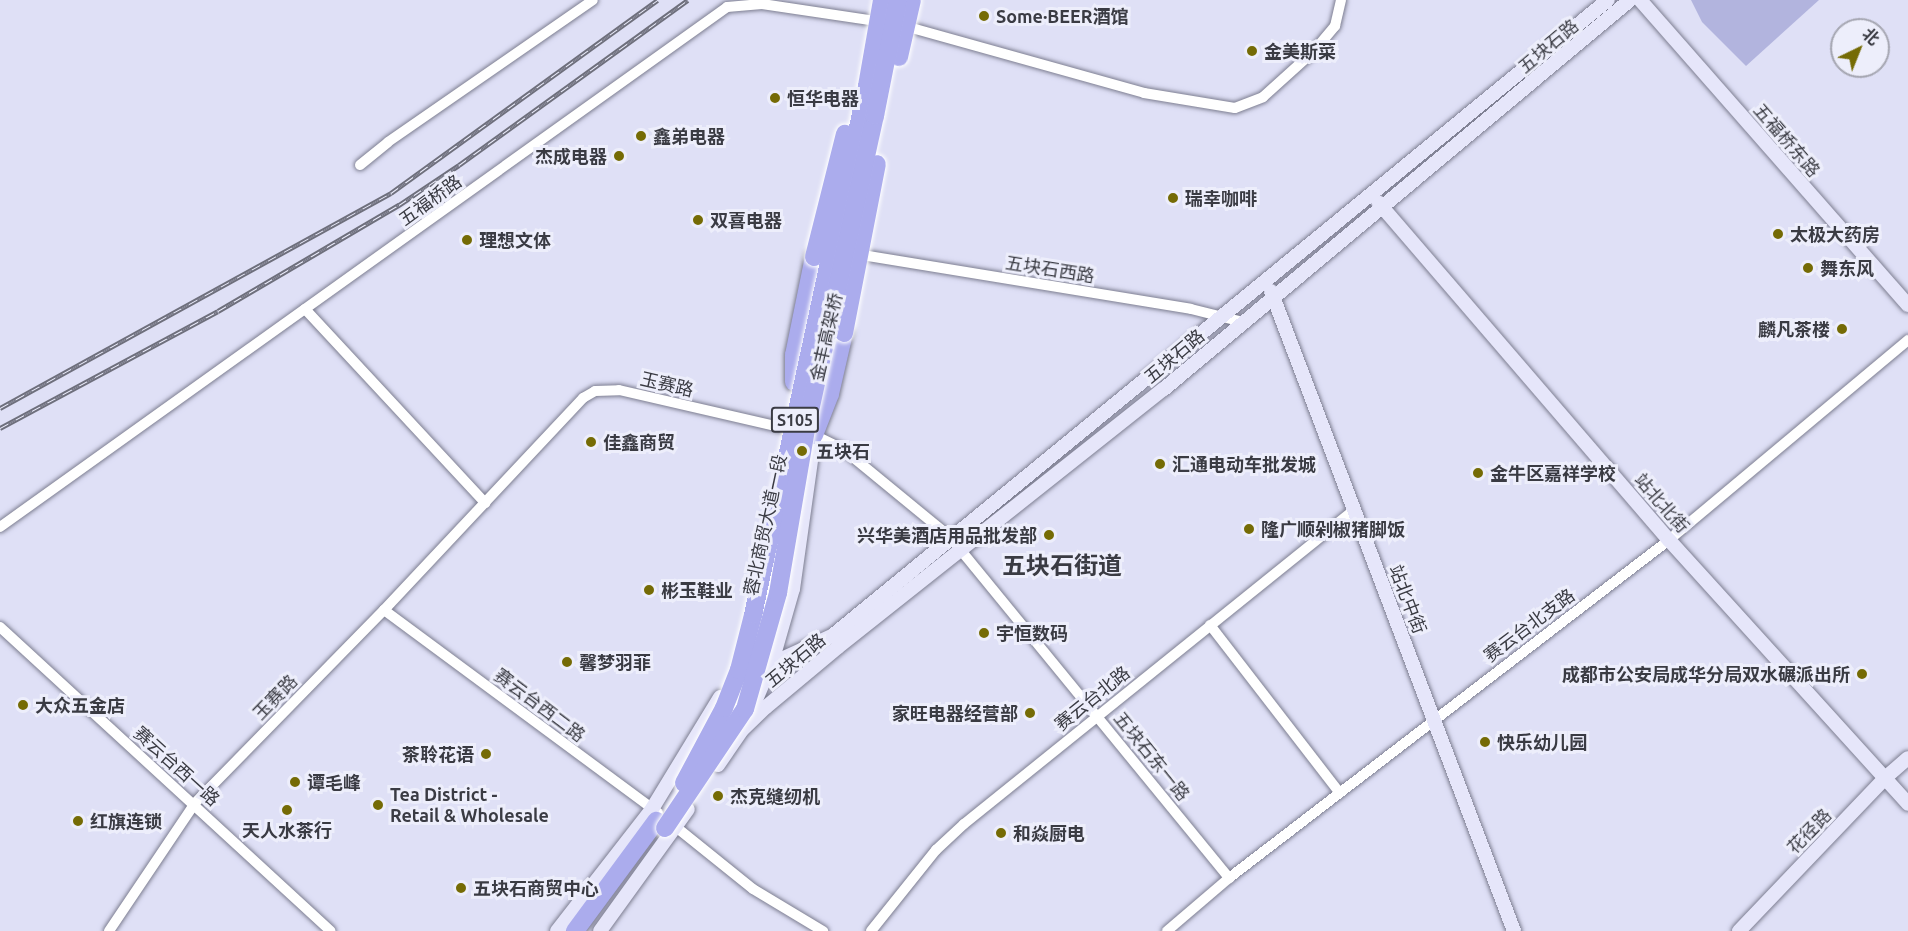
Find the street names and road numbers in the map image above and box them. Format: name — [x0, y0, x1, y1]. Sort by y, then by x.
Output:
street label: 五块石路 — [1513, 15, 1583, 77]
street label: 五福桥东路 — [1749, 99, 1825, 181]
street label: 五福桥路 — [395, 170, 465, 230]
street label: 五块石西路 — [1004, 251, 1096, 287]
street label: 金丰高架桥 — [805, 291, 847, 383]
street label: 五块石路 — [1139, 325, 1209, 387]
street label: 玉赛路 — [638, 367, 696, 401]
road number: S105 — [770, 407, 820, 433]
street label: 蓉北商贸大道一段 — [739, 452, 791, 598]
street label: 站北北街 — [1630, 469, 1694, 537]
street label: 站北中街 — [1385, 562, 1431, 636]
street label: 赛云台北支路 — [1479, 584, 1579, 666]
street label: 五块石路 — [760, 629, 830, 691]
street label: 赛云台北路 — [1050, 661, 1134, 735]
street label: 赛云台西二路 — [490, 664, 590, 746]
street label: 玉赛路 — [248, 670, 302, 724]
street label: 五块石东一路 — [1110, 707, 1194, 805]
street label: 赛云台西一路 — [130, 722, 224, 810]
street label: 花径路 — [1782, 804, 1836, 858]

